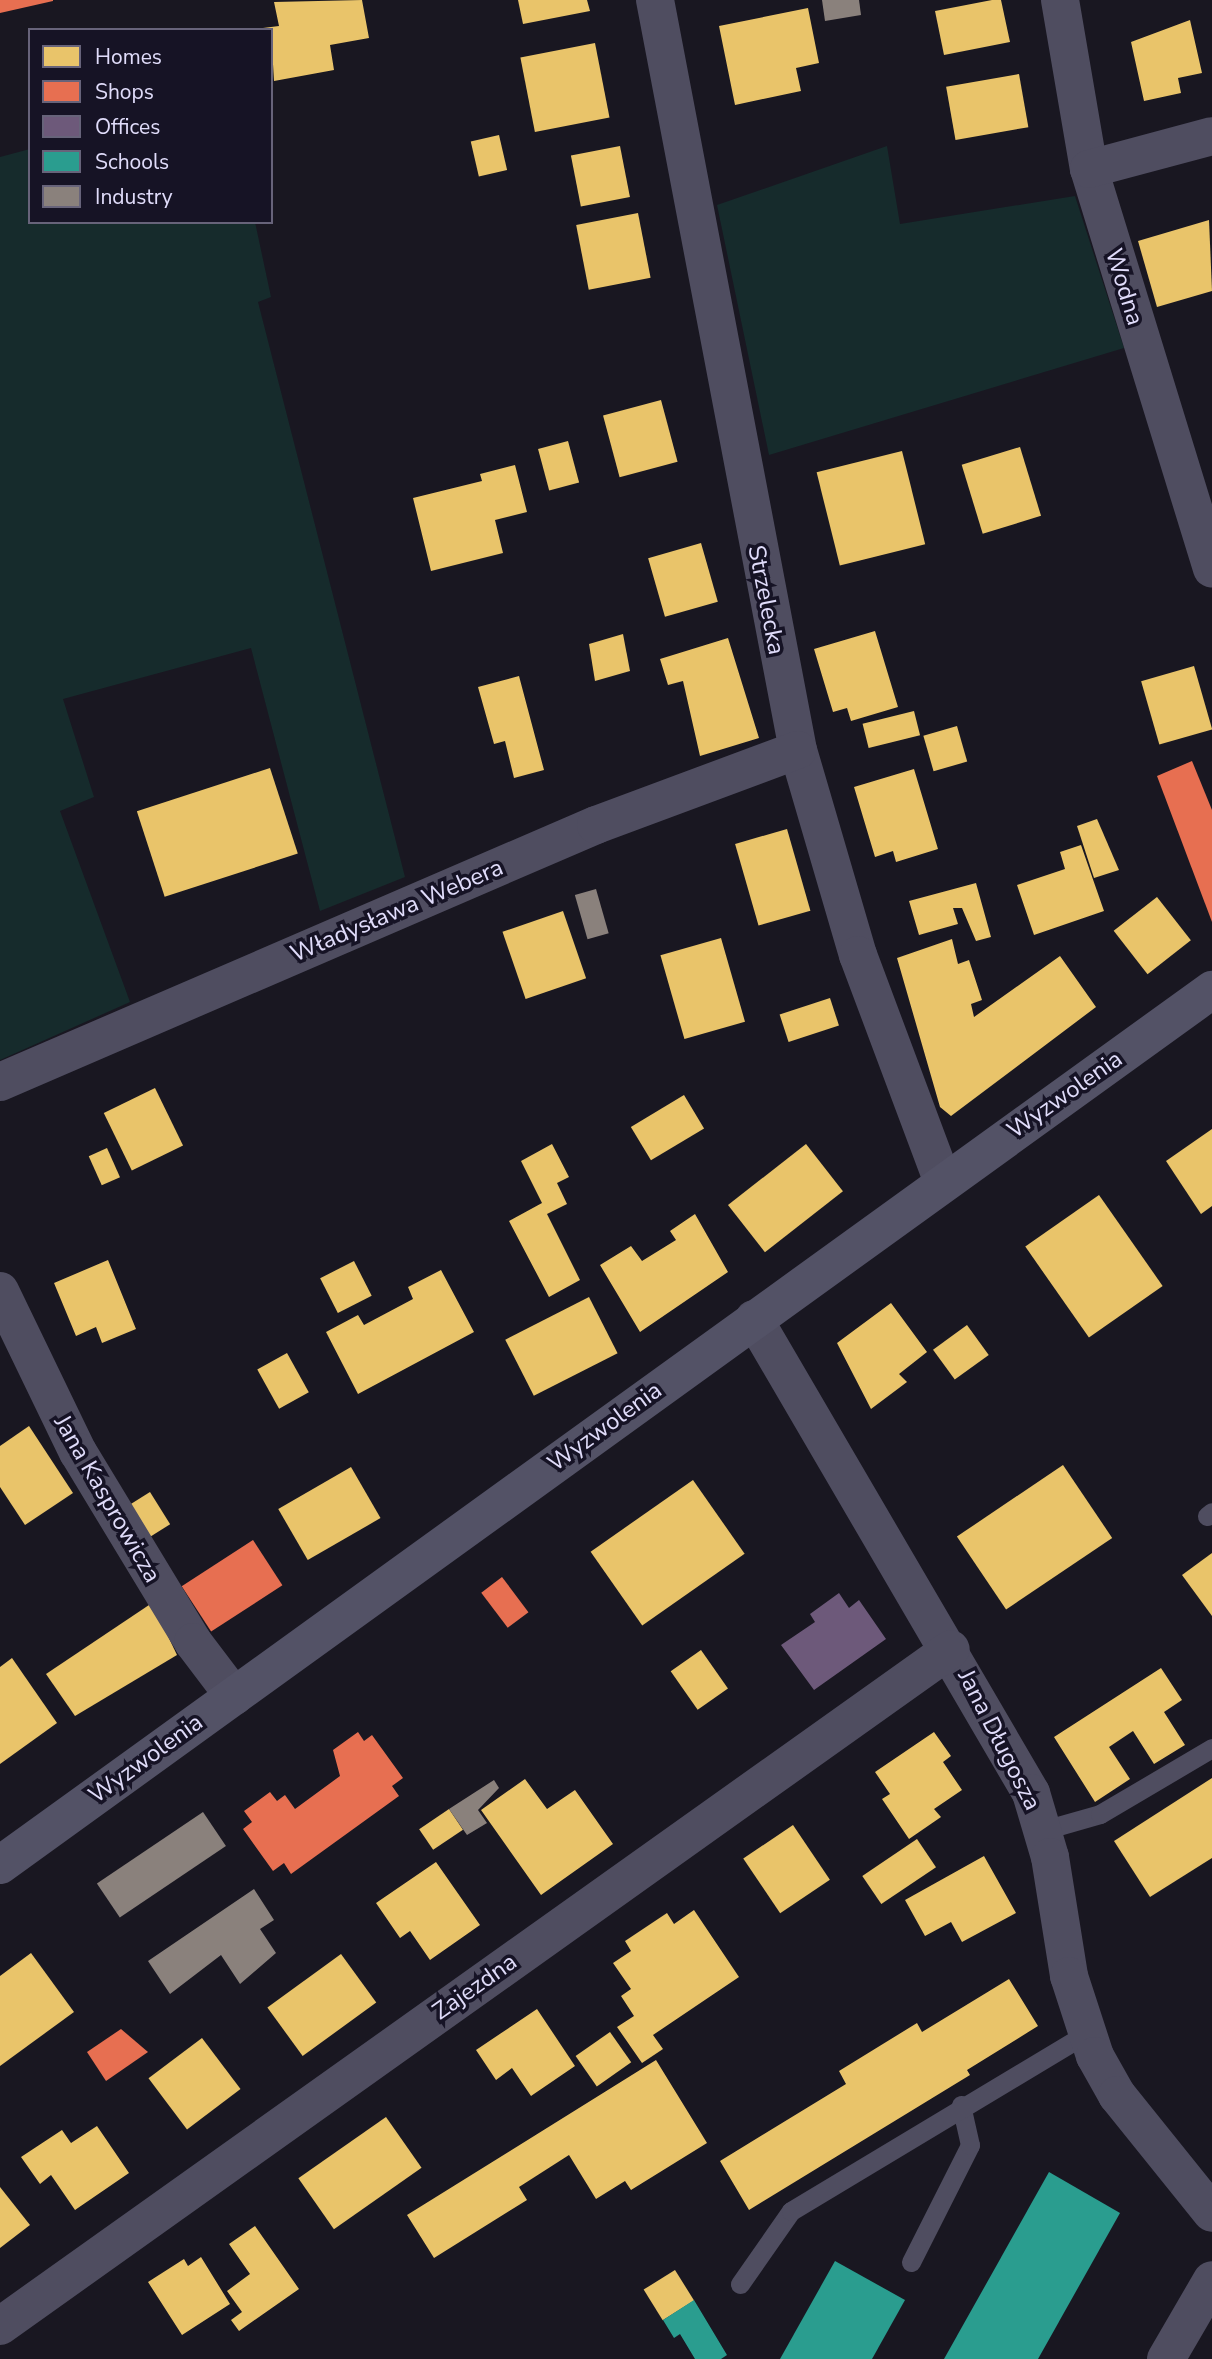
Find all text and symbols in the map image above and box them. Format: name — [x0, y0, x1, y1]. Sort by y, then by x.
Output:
legend — [28, 28, 273, 224]
text: Homes — [95, 43, 162, 71]
text: Shops — [95, 78, 154, 106]
text: Offices — [95, 113, 160, 141]
text: Schools — [95, 148, 169, 176]
text: Industry — [95, 183, 173, 211]
street label: Wodna — [1099, 245, 1149, 329]
street label: Strzelecka — [741, 543, 791, 657]
street label: Władysława Webera — [286, 853, 508, 969]
street label: Wyzwolenia — [1002, 1045, 1128, 1145]
street label: Wyzwolenia — [542, 1376, 668, 1478]
street label: Jana Kasprowicza — [47, 1410, 167, 1588]
street label: Jana Długosza — [951, 1665, 1047, 1815]
street label: Wyzwolenia — [83, 1708, 209, 1810]
street label: Zajezdna — [427, 1948, 523, 2026]

